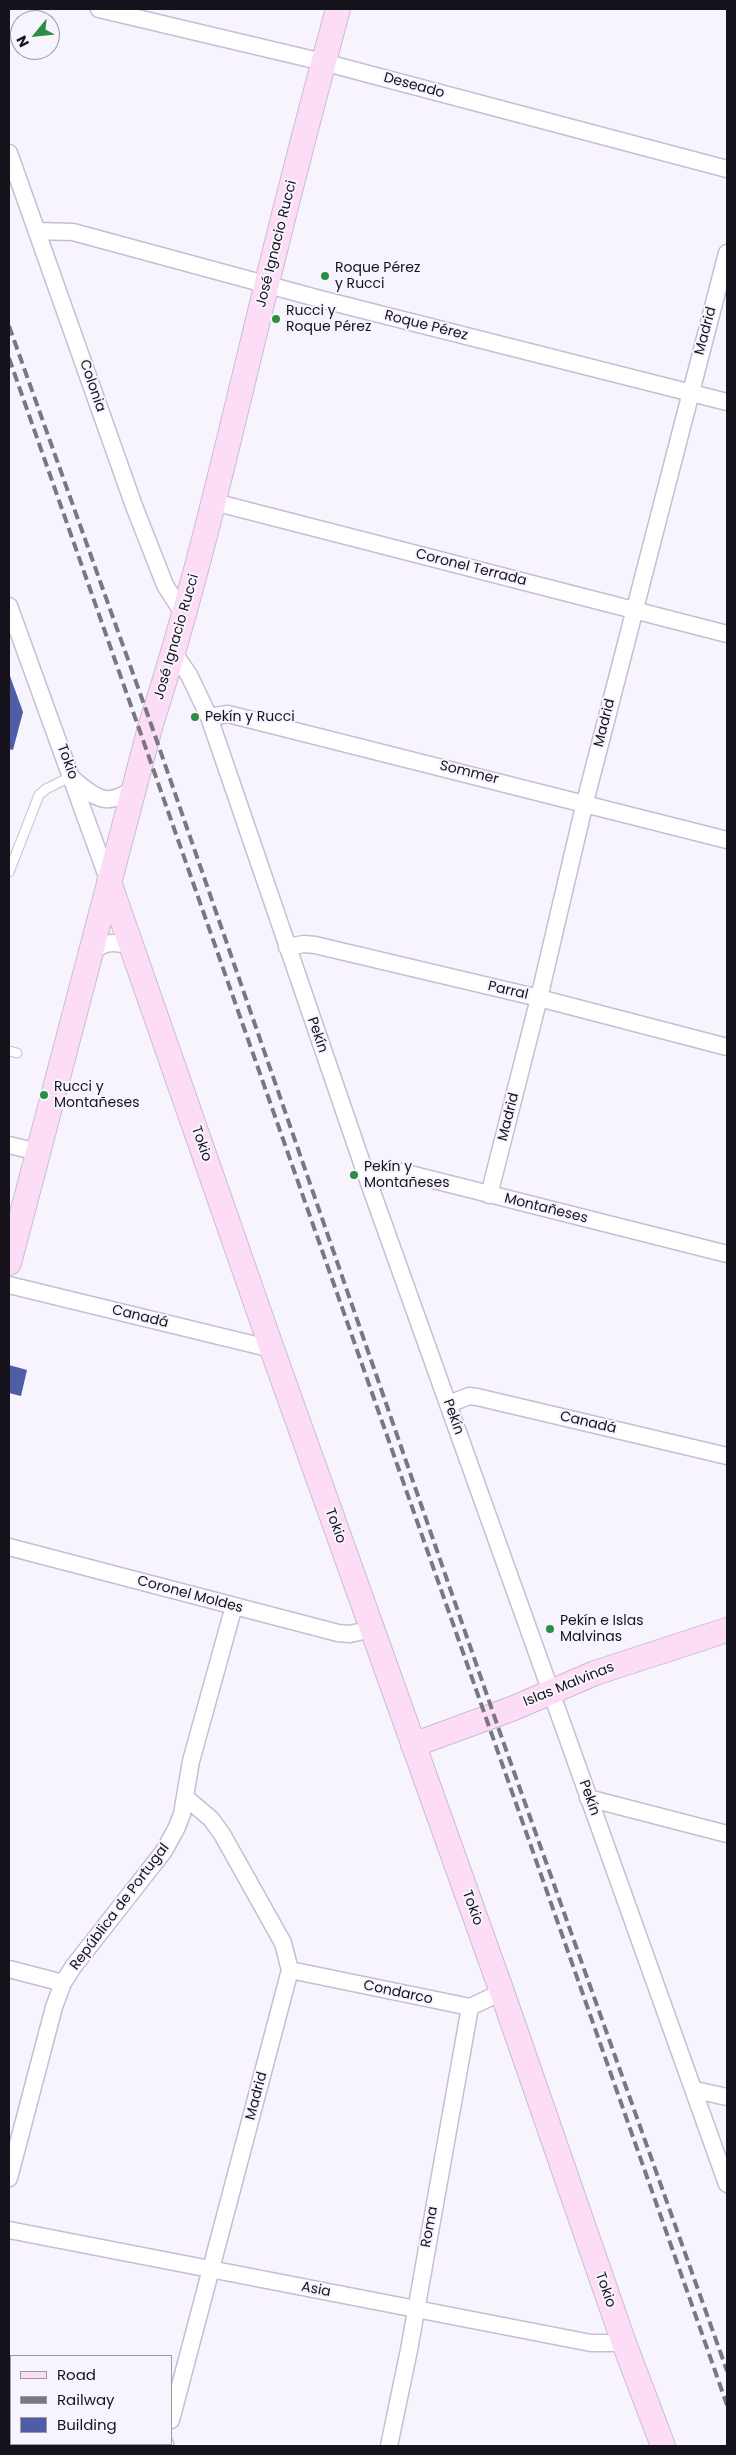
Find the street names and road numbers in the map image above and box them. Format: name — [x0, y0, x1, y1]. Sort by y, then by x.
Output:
street label: Deseado — [382, 70, 446, 102]
street label: José Ignacio Rucci — [253, 179, 301, 309]
street label: Madrid — [692, 305, 720, 357]
street label: Roque Pérez — [383, 308, 469, 344]
street label: Colonia — [75, 358, 109, 414]
street label: Coronel Terrada — [414, 546, 528, 590]
street label: José Ignacio Rucci — [151, 572, 203, 702]
street label: Madrid — [591, 697, 619, 749]
street label: Tokio — [53, 742, 81, 782]
street label: Sommer — [438, 758, 500, 788]
street label: Parral — [486, 978, 530, 1004]
street label: Pekín — [303, 1015, 331, 1055]
street label: Madrid — [495, 1091, 523, 1143]
street label: Tokio — [187, 1124, 215, 1164]
street label: Montañeses — [503, 1191, 589, 1227]
street label: Canadá — [110, 1302, 170, 1332]
street label: Pekín — [439, 1397, 467, 1437]
street label: Canadá — [558, 1408, 618, 1438]
street label: Tokio — [321, 1506, 349, 1546]
street label: Coronel Moldes — [135, 1573, 245, 1617]
street label: Islas Malvinas — [521, 1659, 617, 1711]
street label: Pekín — [575, 1778, 603, 1818]
street label: República de Portugal — [67, 1840, 173, 1974]
street label: Tokio — [458, 1888, 486, 1928]
street label: Condarco — [362, 1977, 434, 2009]
street label: Madrid — [243, 2070, 271, 2122]
street label: Roma — [418, 2205, 442, 2249]
street label: Tokio — [591, 2270, 619, 2310]
street label: Asia — [300, 2279, 332, 2301]

